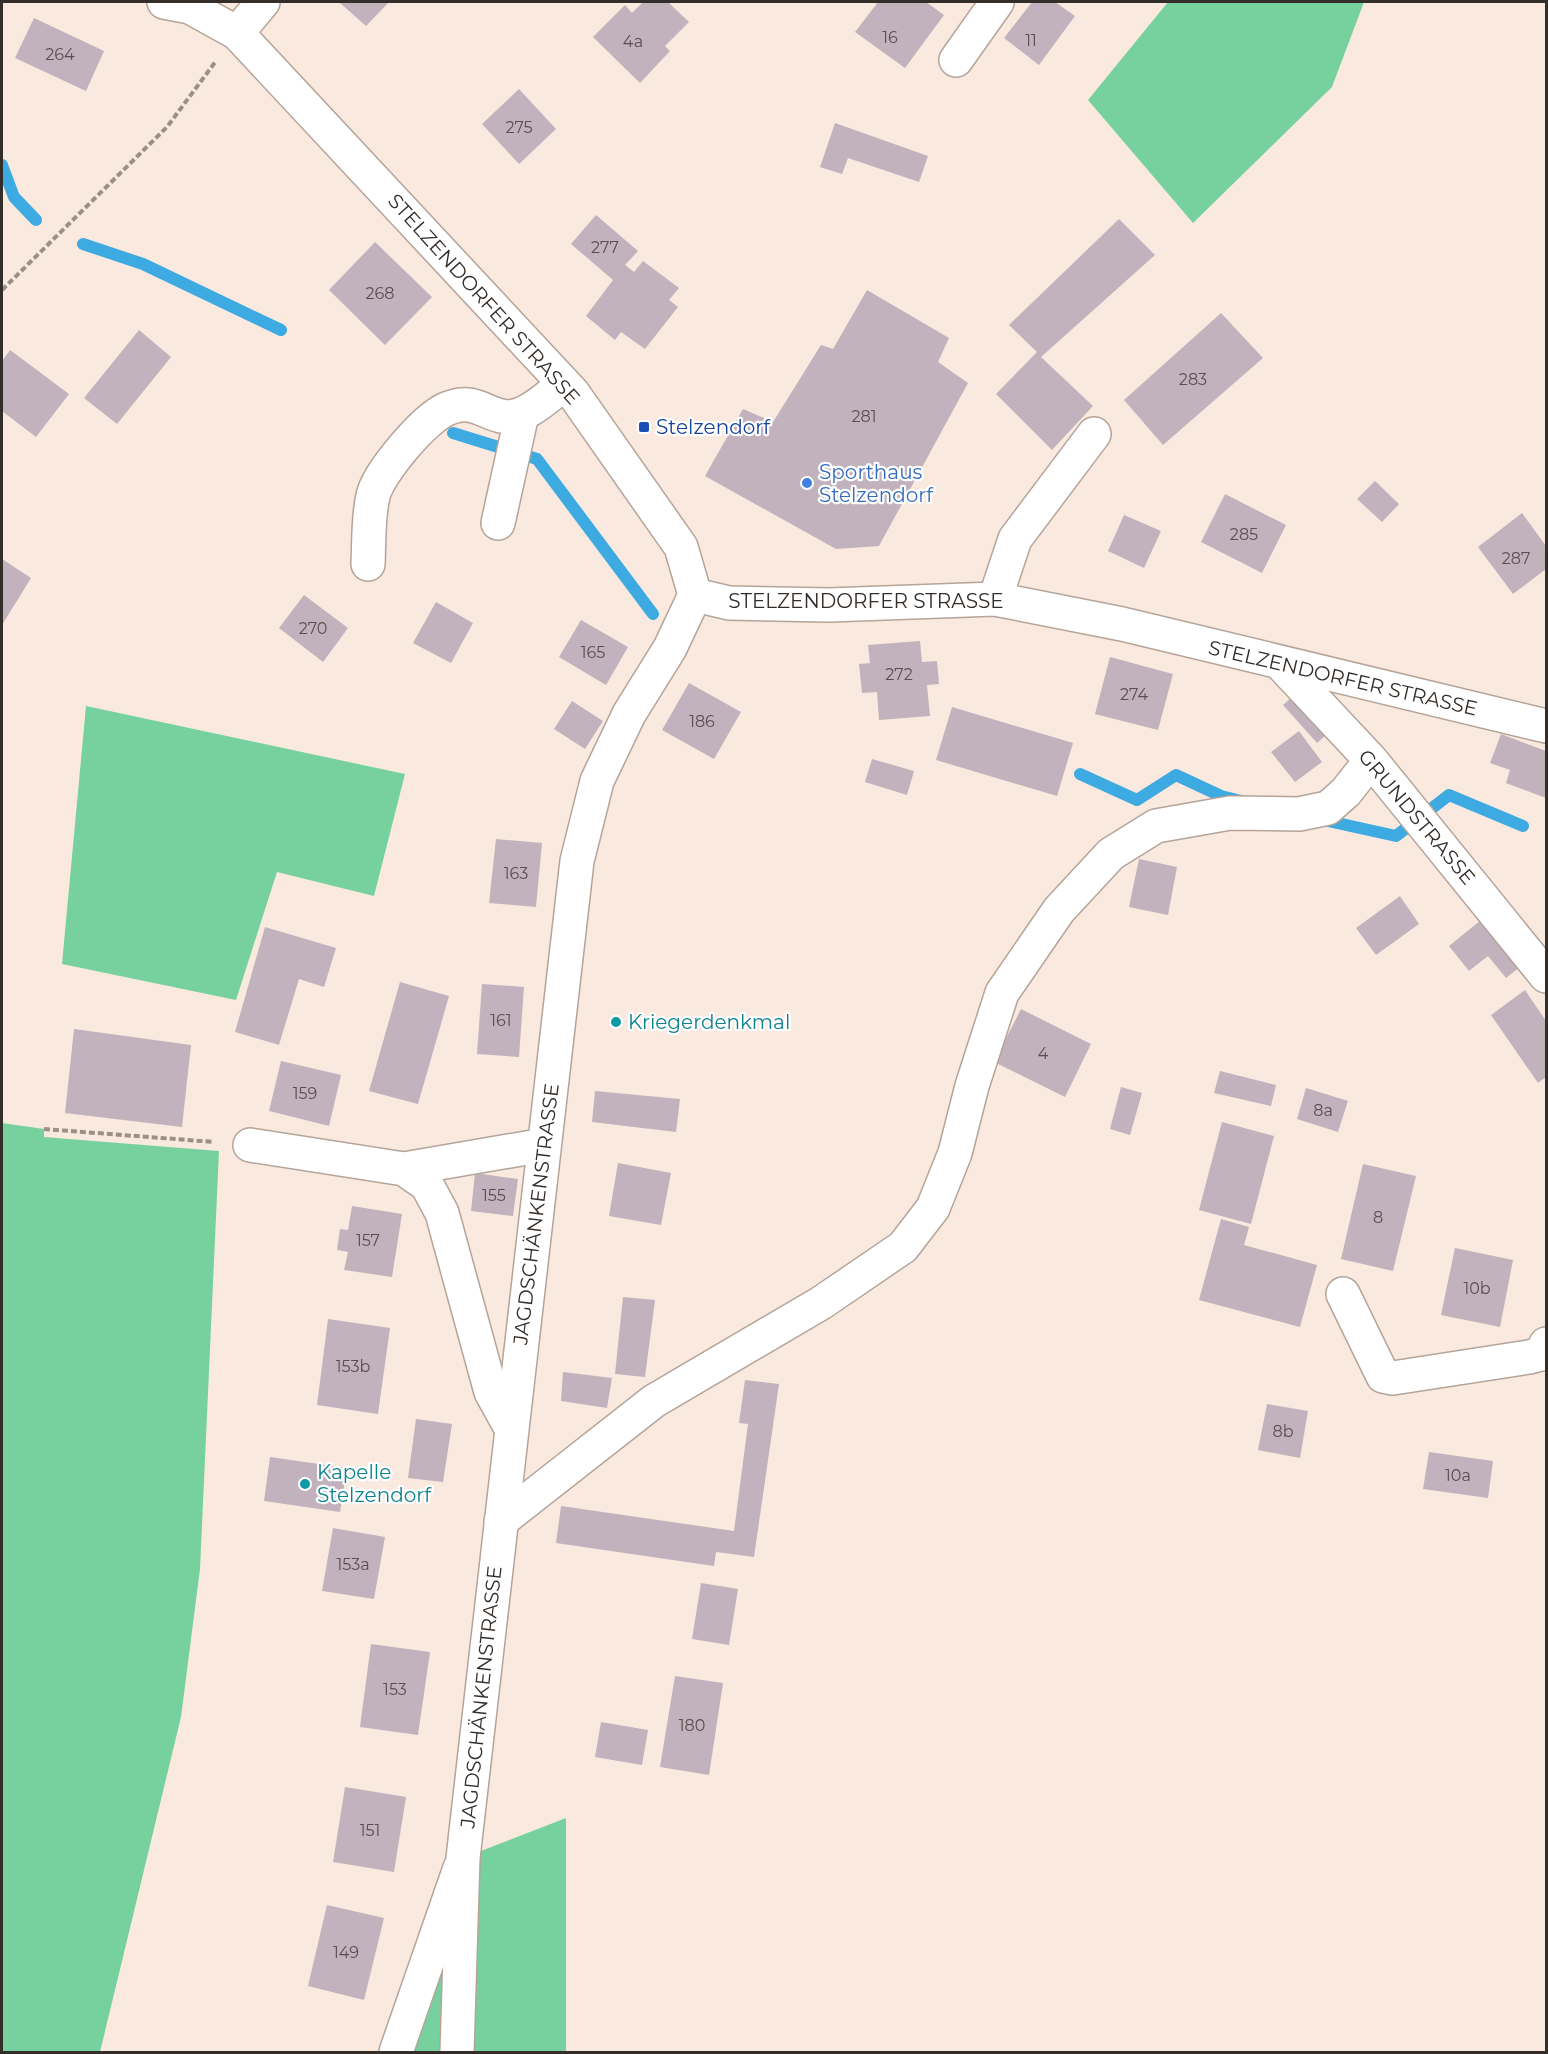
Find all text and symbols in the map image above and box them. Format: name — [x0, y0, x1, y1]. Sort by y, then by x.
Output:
house number: 16 — [882, 28, 898, 47]
house number: 11 — [1025, 31, 1037, 50]
house number: 4a — [623, 32, 643, 51]
house number: 264 — [45, 45, 75, 64]
house number: 275 — [505, 118, 533, 137]
street label: STELZENDORFER STRASSE — [383, 189, 585, 409]
house number: 277 — [591, 238, 619, 257]
house number: 268 — [365, 284, 395, 303]
house number: 283 — [1179, 370, 1207, 389]
house number: 281 — [851, 407, 877, 426]
place label: Stelzendorf — [656, 415, 771, 439]
marker: Stelzendorf — [637, 420, 651, 434]
place label: Sporthaus Stelzendorf — [819, 460, 934, 507]
marker: Sporthaus Stelzendorf — [800, 476, 814, 490]
house number: 285 — [1230, 525, 1258, 544]
house number: 287 — [1502, 549, 1530, 568]
street label: STELZENDORFER STRASSE — [728, 589, 1004, 613]
house number: 270 — [299, 619, 327, 638]
street label: STELZENDORFER STRASSE — [1206, 635, 1480, 721]
house number: 165 — [581, 643, 605, 662]
house number: 272 — [885, 665, 913, 684]
house number: 274 — [1120, 685, 1148, 704]
house number: 186 — [689, 712, 715, 731]
street label: GRUNDSTRASSE — [1354, 745, 1480, 889]
house number: 163 — [504, 864, 528, 883]
place label: Kriegerdenkmal — [628, 1010, 790, 1034]
house number: 161 — [490, 1011, 512, 1030]
marker: Kriegerdenkmal — [609, 1015, 623, 1029]
house number: 4 — [1038, 1044, 1049, 1063]
street label: JAGDSCHÄNKENSTRASSE — [508, 1082, 564, 1347]
house number: 159 — [293, 1084, 317, 1103]
house number: 8a — [1313, 1101, 1333, 1120]
house number: 155 — [482, 1186, 506, 1205]
house number: 8 — [1373, 1208, 1383, 1227]
house number: 157 — [356, 1231, 380, 1250]
house number: 10b — [1463, 1279, 1491, 1298]
house number: 153b — [336, 1357, 370, 1376]
house number: 8b — [1272, 1422, 1294, 1441]
place label: Kapelle Stelzendorf — [317, 1460, 432, 1507]
house number: 10a — [1445, 1466, 1471, 1485]
marker: Kapelle Stelzendorf — [298, 1477, 312, 1491]
house number: 153a — [336, 1555, 370, 1574]
street label: JAGDSCHÄNKENSTRASSE — [455, 1565, 507, 1830]
house number: 153 — [383, 1680, 407, 1699]
house number: 180 — [679, 1716, 705, 1735]
house number: 151 — [360, 1821, 380, 1840]
house number: 149 — [333, 1943, 359, 1962]

